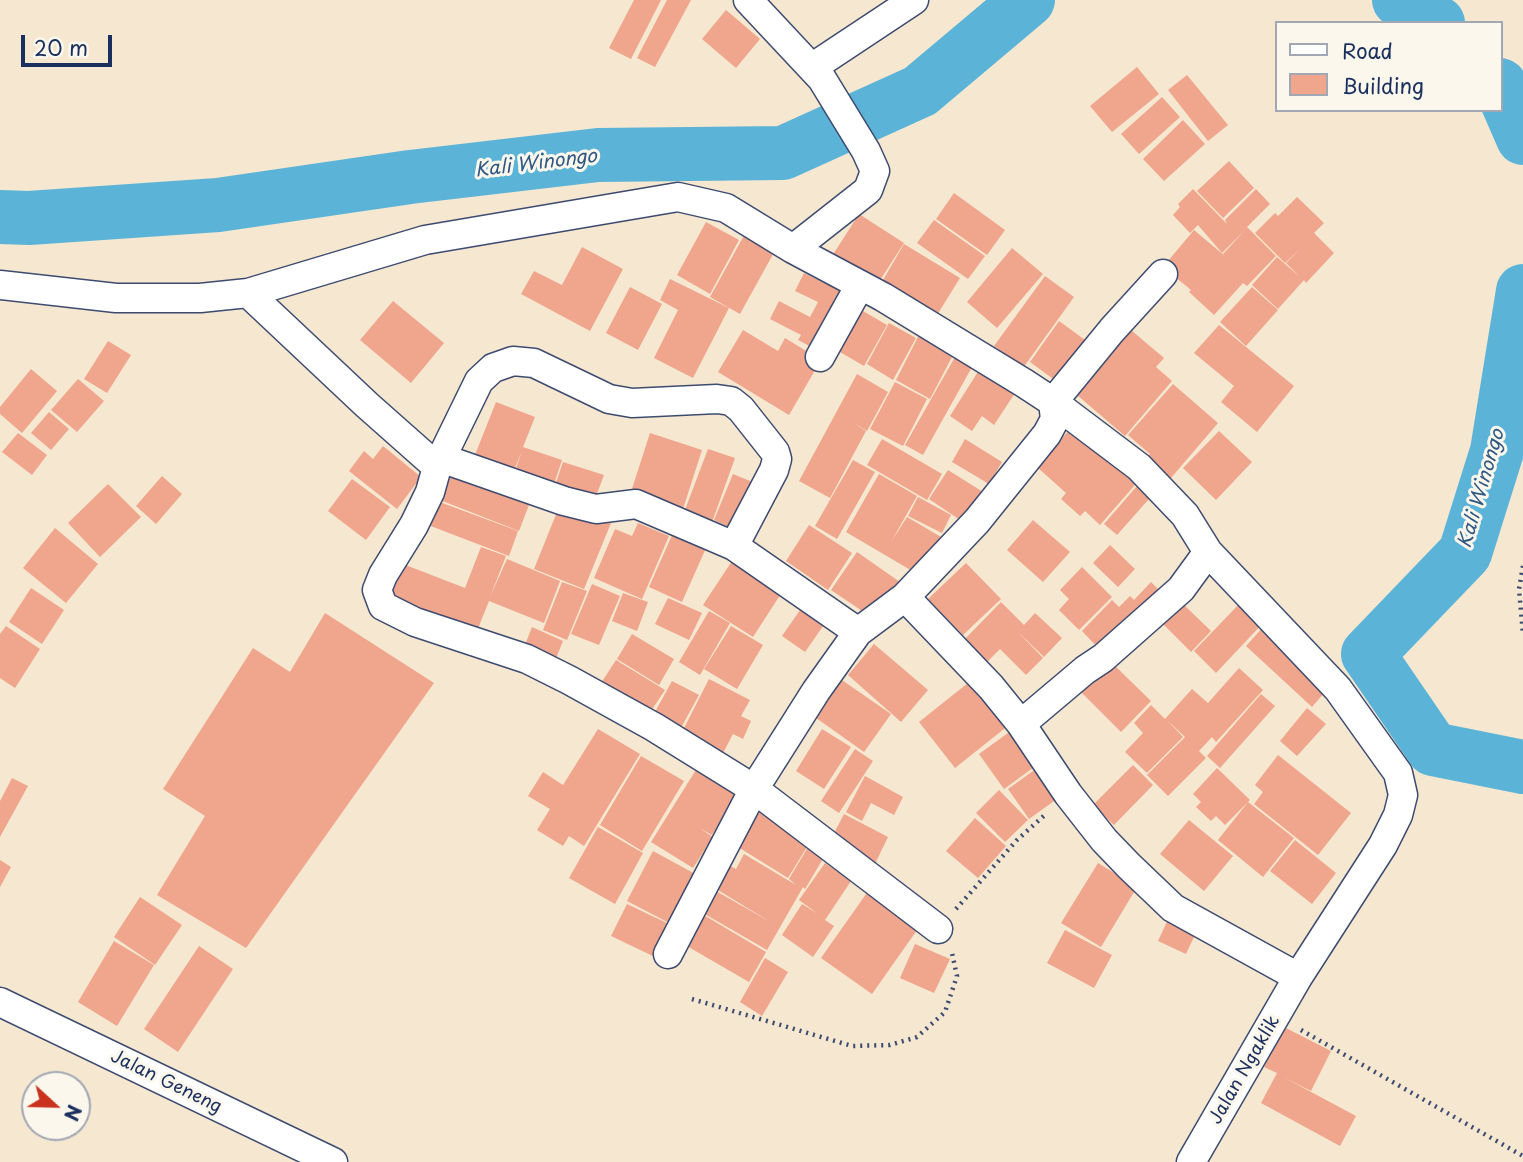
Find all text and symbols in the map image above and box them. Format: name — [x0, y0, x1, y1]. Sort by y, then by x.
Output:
scale bar — [24, 21, 116, 65]
legend — [1274, 21, 1502, 112]
text: 20 m — [34, 31, 88, 63]
text: Road — [1342, 34, 1393, 66]
text: Building — [1342, 69, 1424, 101]
water label: Kali Winongo — [474, 145, 598, 183]
water label: Kali Winongo — [1454, 427, 1510, 551]
street label: Jalan Ngaklik — [1205, 1012, 1285, 1128]
street label: Jalan Geneng — [107, 1046, 225, 1118]
north arrow — [21, 1071, 91, 1141]
text: N — [58, 1101, 89, 1125]

